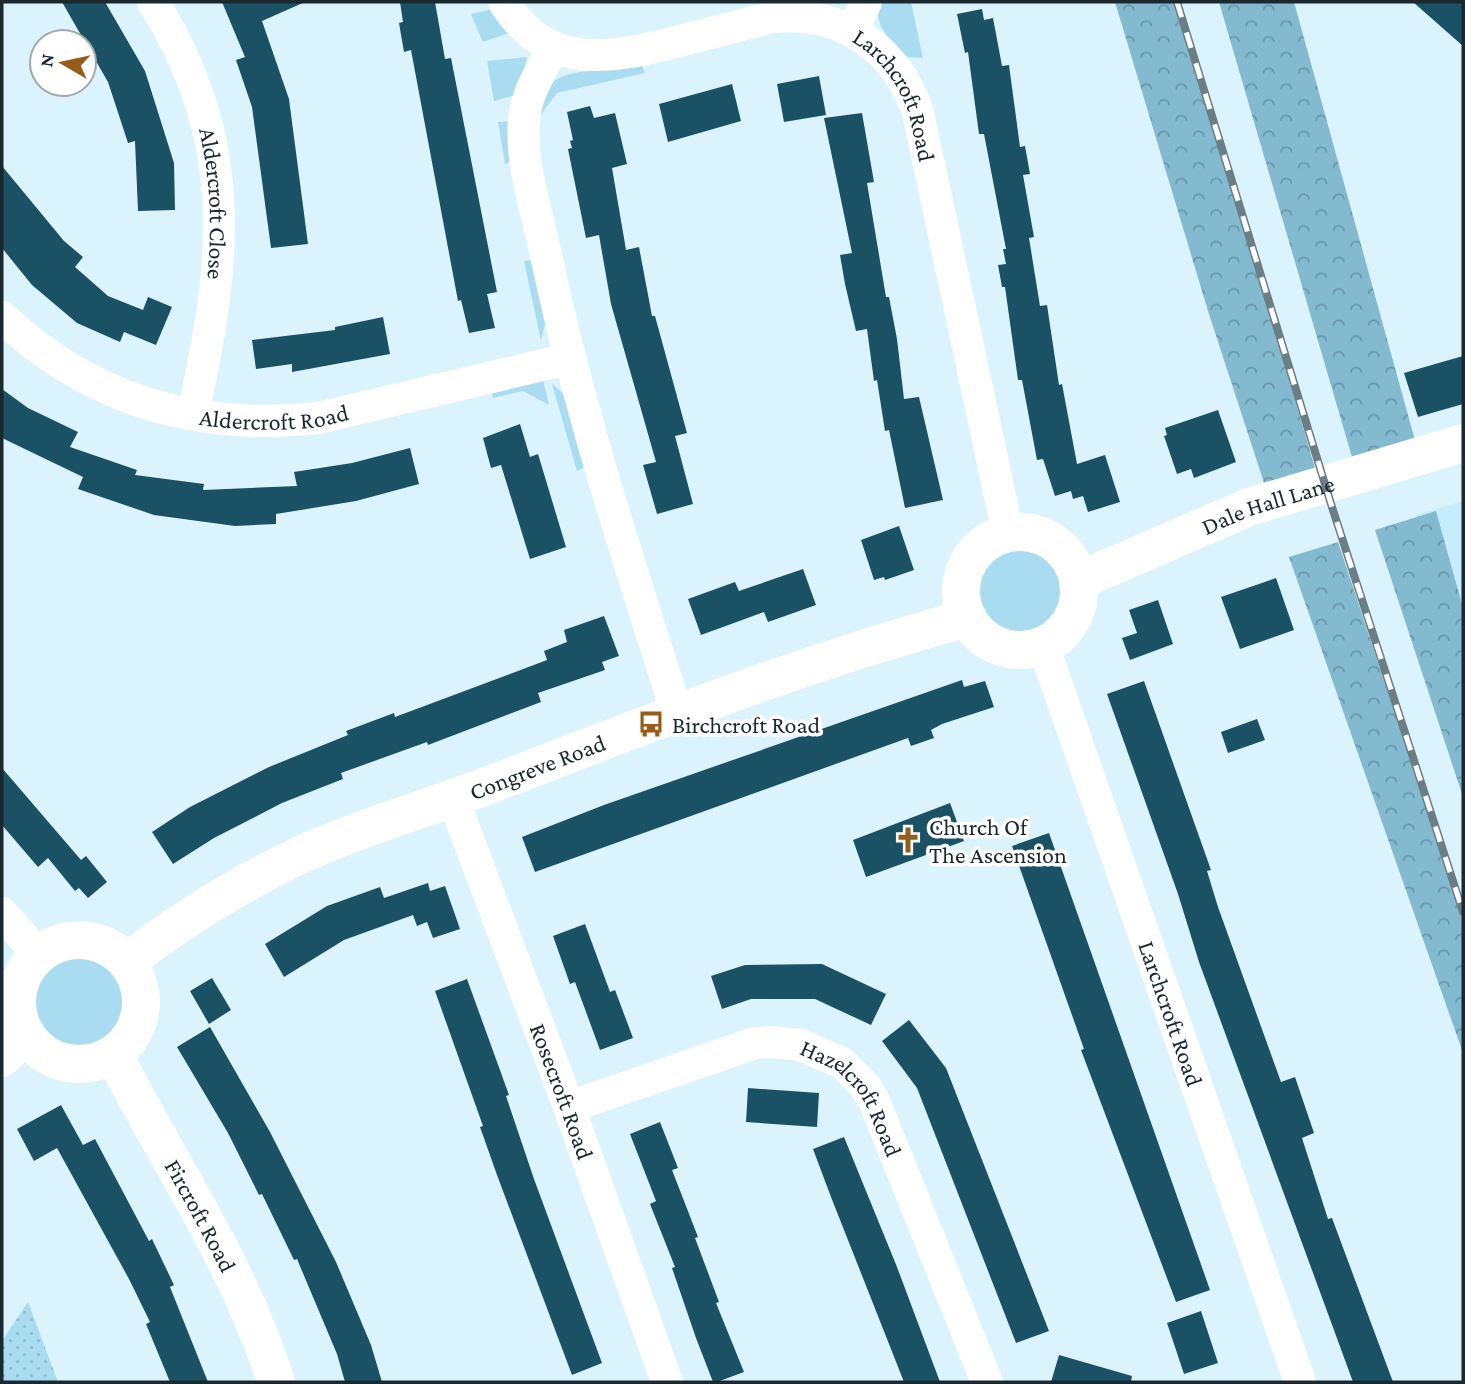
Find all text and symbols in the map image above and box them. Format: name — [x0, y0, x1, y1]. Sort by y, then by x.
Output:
street label: Larchcroft Road — [849, 22, 942, 164]
north arrow — [28, 28, 98, 98]
text: N — [35, 52, 58, 68]
street label: Aldercroft Close — [195, 125, 232, 281]
street label: Aldercroft Road — [198, 398, 351, 434]
street label: Dale Hall Lane — [1197, 469, 1337, 540]
bus stop icon: Birchcroft Road — [636, 709, 666, 739]
place label: Birchcroft Road — [672, 711, 821, 738]
street label: Congreve Road — [465, 728, 609, 805]
place label: Church Of The Ascension — [929, 813, 1067, 868]
church icon: Church Of The Ascension — [893, 825, 923, 855]
street label: Larchcroft Road — [1134, 937, 1209, 1090]
street label: Rosecroft Road — [525, 1019, 600, 1163]
street label: Hazelcroft Road — [797, 1033, 908, 1160]
street label: Fircroft Road — [160, 1154, 243, 1277]

